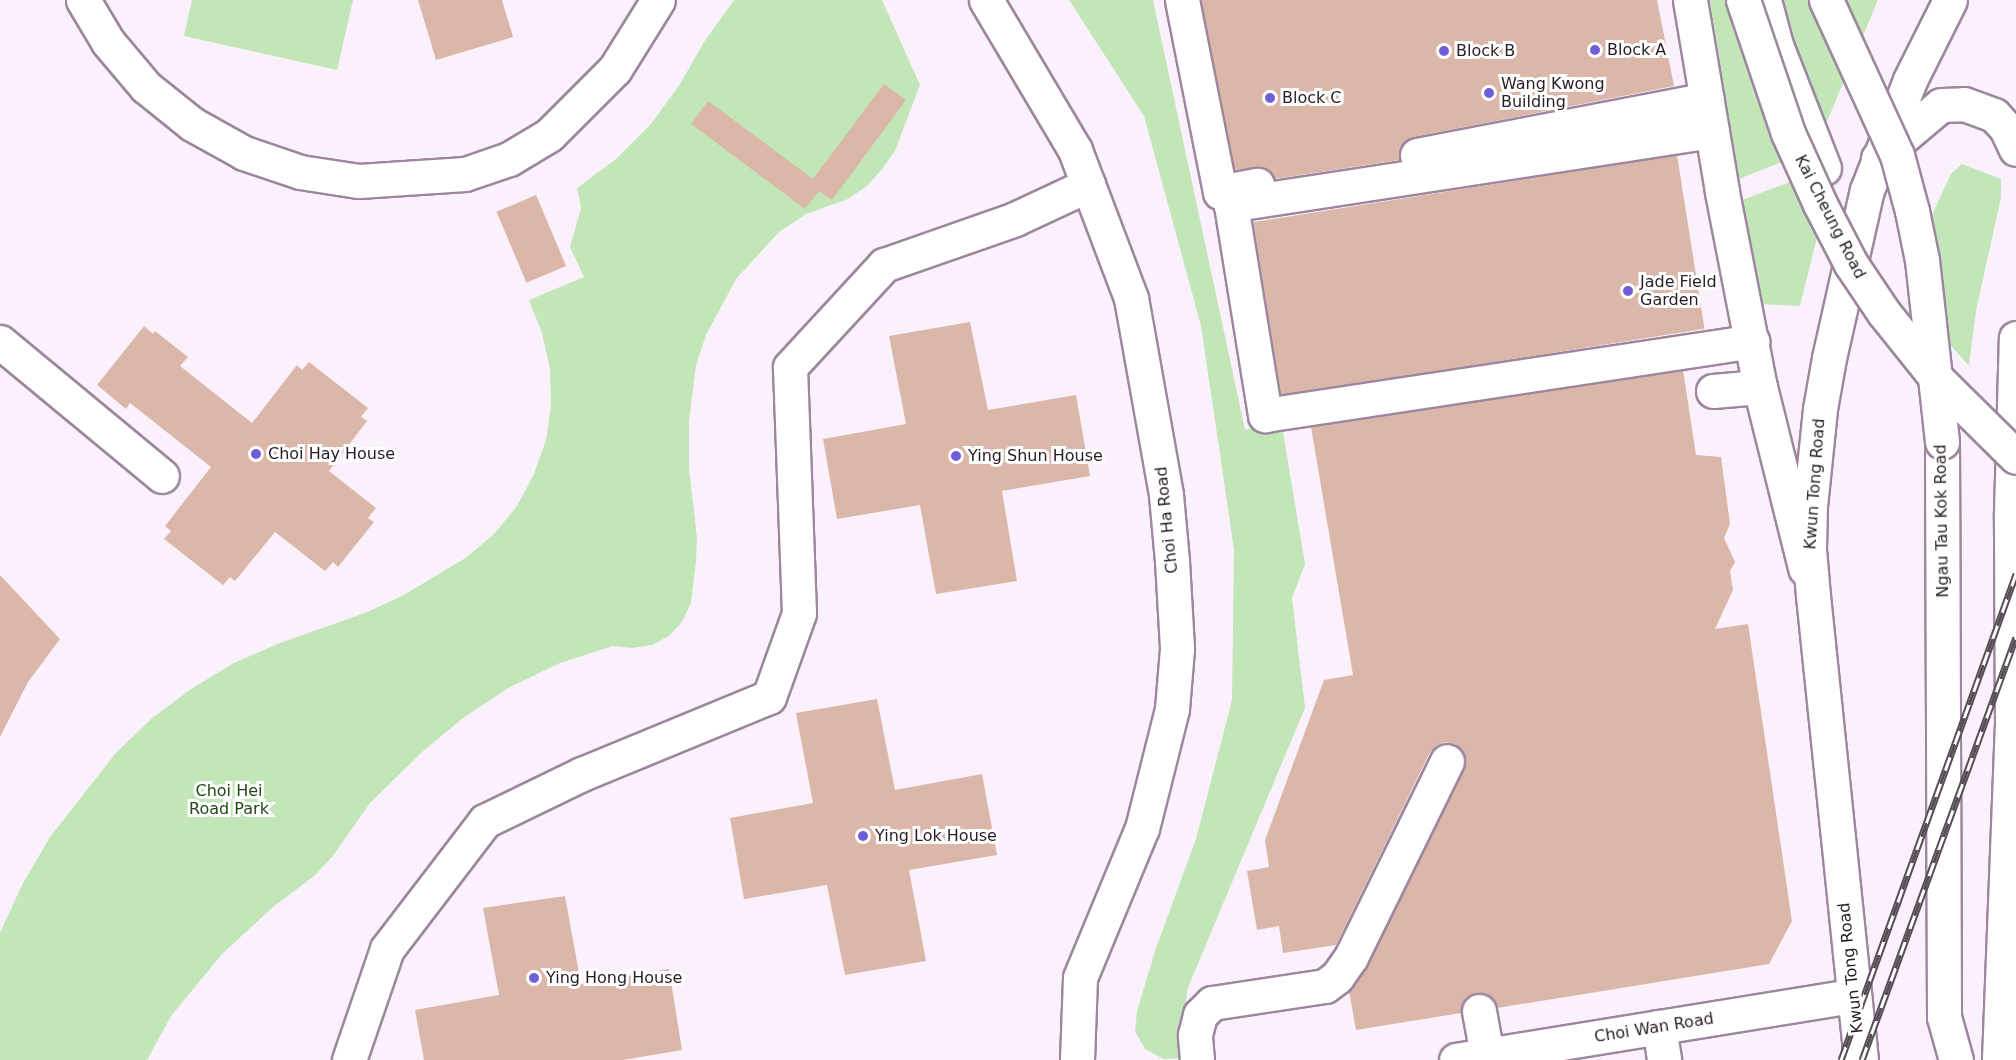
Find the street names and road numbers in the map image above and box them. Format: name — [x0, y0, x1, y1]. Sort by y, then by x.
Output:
street label: Kai Cheung Road — [1790, 152, 1870, 282]
street label: Kwun Tong Road — [1801, 418, 1829, 550]
street label: Ngau Tau Kok Road — [1931, 444, 1953, 598]
street label: Choi Ha Road — [1152, 465, 1182, 575]
street label: Kwun Tong Road — [1835, 902, 1867, 1034]
street label: Choi Wan Road — [1593, 1009, 1715, 1047]

